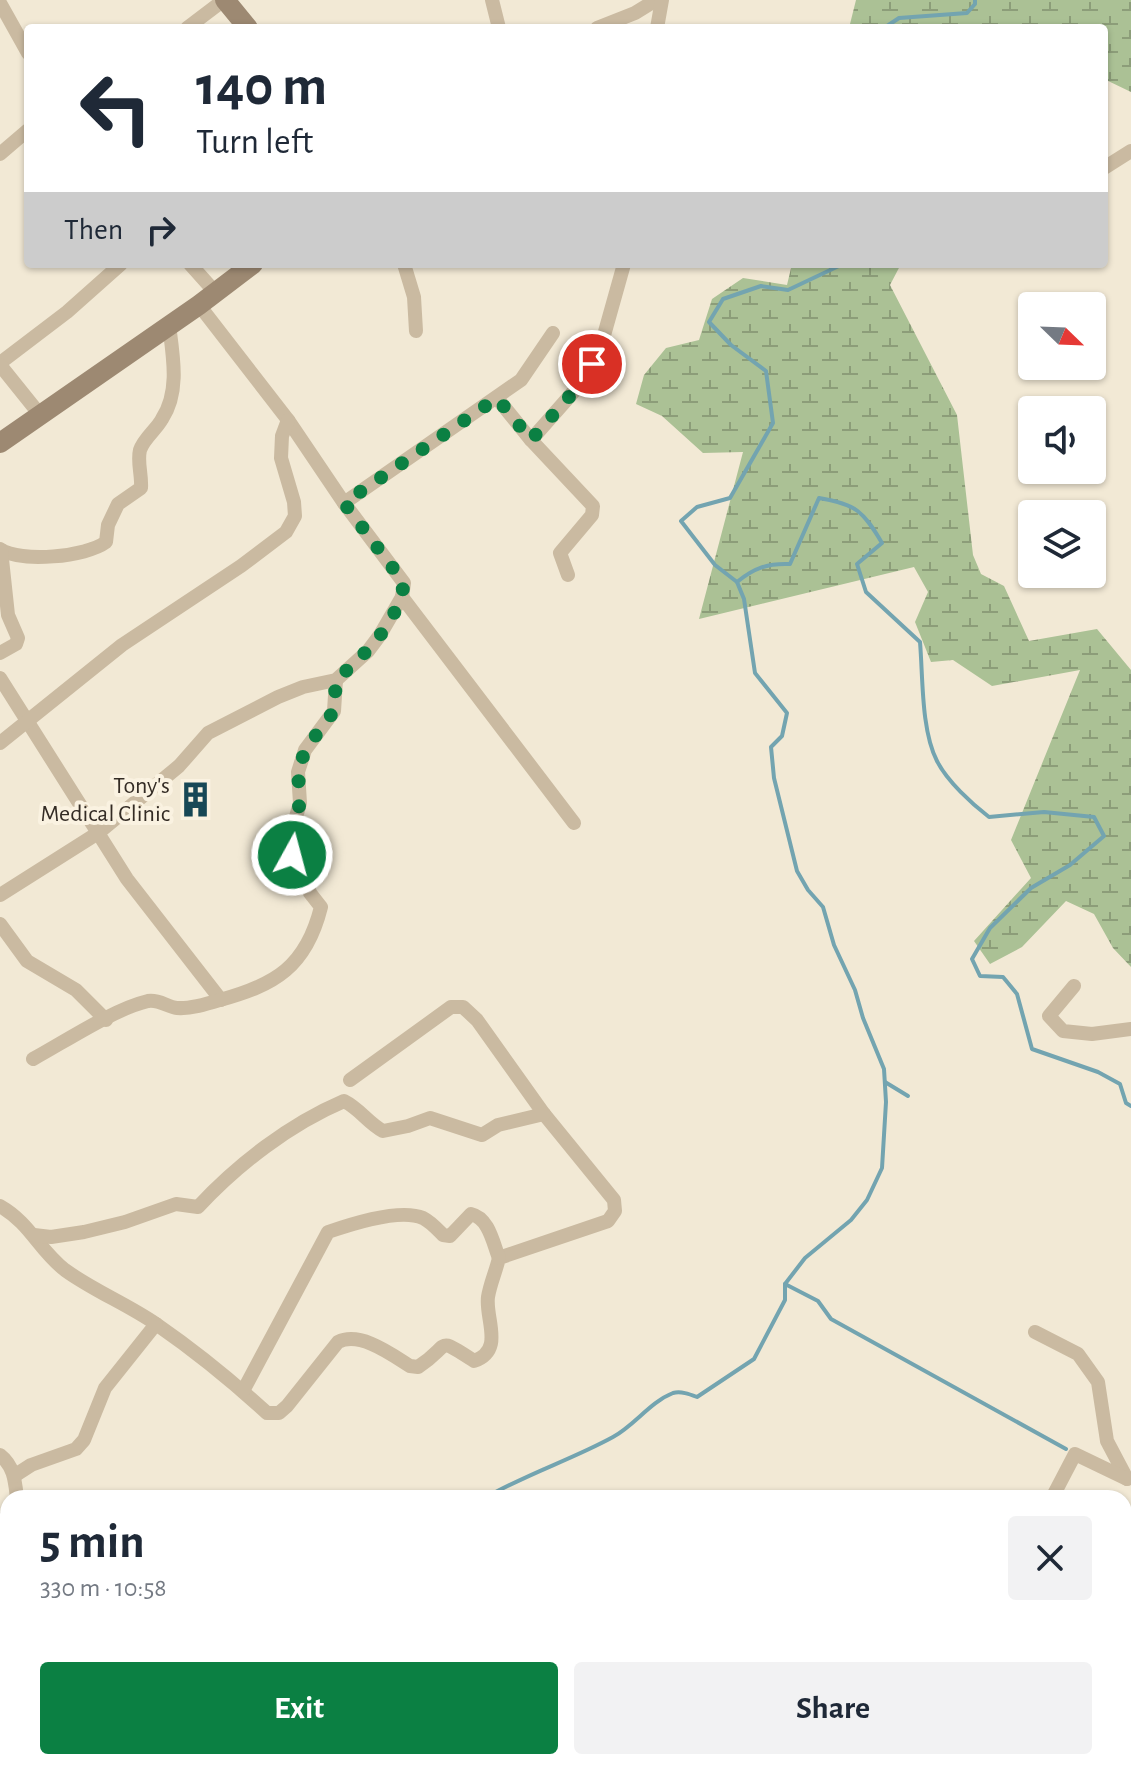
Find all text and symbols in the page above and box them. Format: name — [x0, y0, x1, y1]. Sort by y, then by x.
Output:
icon: left — [64, 56, 168, 160]
text: 140 m — [196, 59, 327, 115]
text: Turn left — [196, 124, 313, 160]
icon: right — [139, 208, 183, 252]
text: Then — [64, 215, 123, 245]
north arrow — [1018, 292, 1106, 380]
map controls — [1018, 292, 1106, 588]
pin — [558, 330, 626, 398]
icon: arrive — [570, 342, 614, 386]
button: sound — [1018, 396, 1106, 484]
button: layers — [1018, 500, 1106, 588]
place label: Tony's Medical Clinic — [41, 774, 170, 826]
building icon: Tony's Medical Clinic — [177, 781, 215, 819]
position arrow — [250, 813, 334, 897]
button: close — [1008, 1516, 1092, 1600]
text: 5 min — [40, 1519, 145, 1567]
text: 330 m · 10:58 — [40, 1575, 167, 1601]
button: Exit — [40, 1662, 558, 1754]
button: Share — [574, 1662, 1092, 1754]

